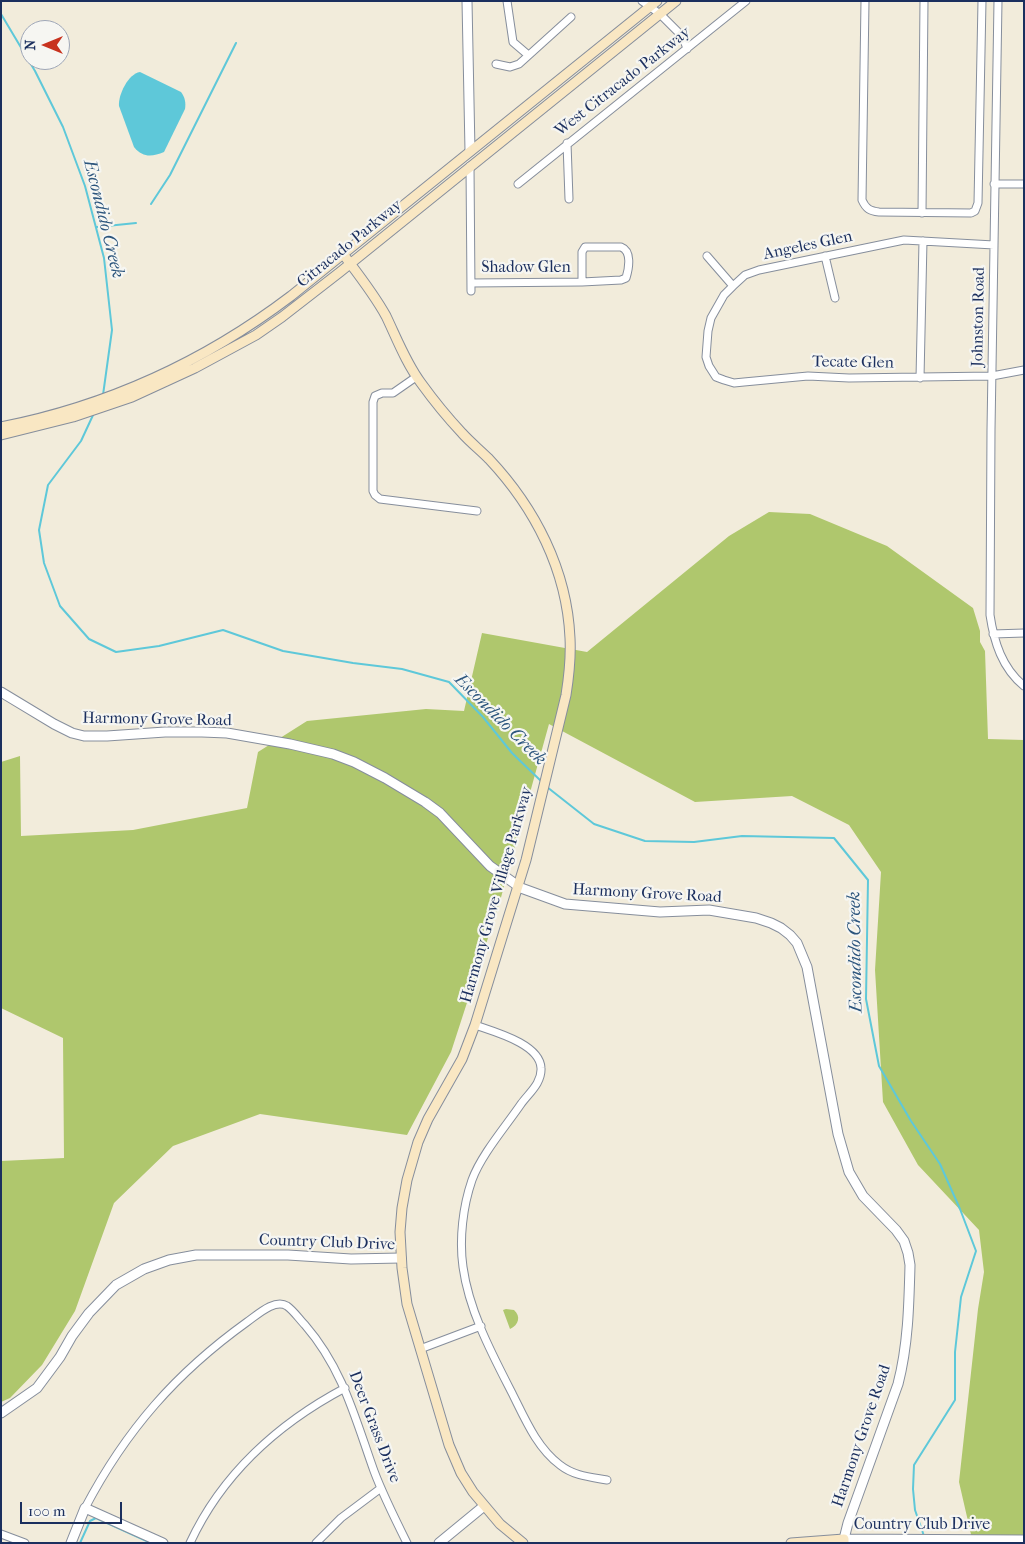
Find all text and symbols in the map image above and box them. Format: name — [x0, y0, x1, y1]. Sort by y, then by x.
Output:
north arrow — [20, 20, 70, 70]
street label: West Citracado Parkway — [551, 23, 695, 141]
text: N — [22, 40, 39, 50]
water label: Escondido Creek — [78, 158, 128, 280]
street label: Citracado Parkway — [294, 196, 406, 292]
street label: Angeles Glen — [762, 227, 854, 265]
street label: Shadow Glen — [481, 258, 571, 278]
street label: Johnston Road — [969, 267, 989, 367]
street label: Tecate Glen — [812, 353, 894, 373]
water label: Escondido Creek — [449, 669, 551, 771]
street label: Harmony Grove Road — [82, 709, 232, 731]
street label: Harmony Grove Village Parkway — [457, 785, 537, 1005]
street label: Harmony Grove Road — [572, 881, 722, 907]
water label: Escondido Creek — [844, 891, 868, 1013]
street label: Country Club Drive — [259, 1231, 395, 1255]
street label: Harmony Grove Road — [829, 1362, 895, 1510]
street label: Deer Grass Drive — [344, 1368, 404, 1486]
scale bar — [22, 1492, 125, 1524]
text: 100 m — [28, 1502, 66, 1520]
street label: Country Club Drive — [854, 1515, 990, 1535]

